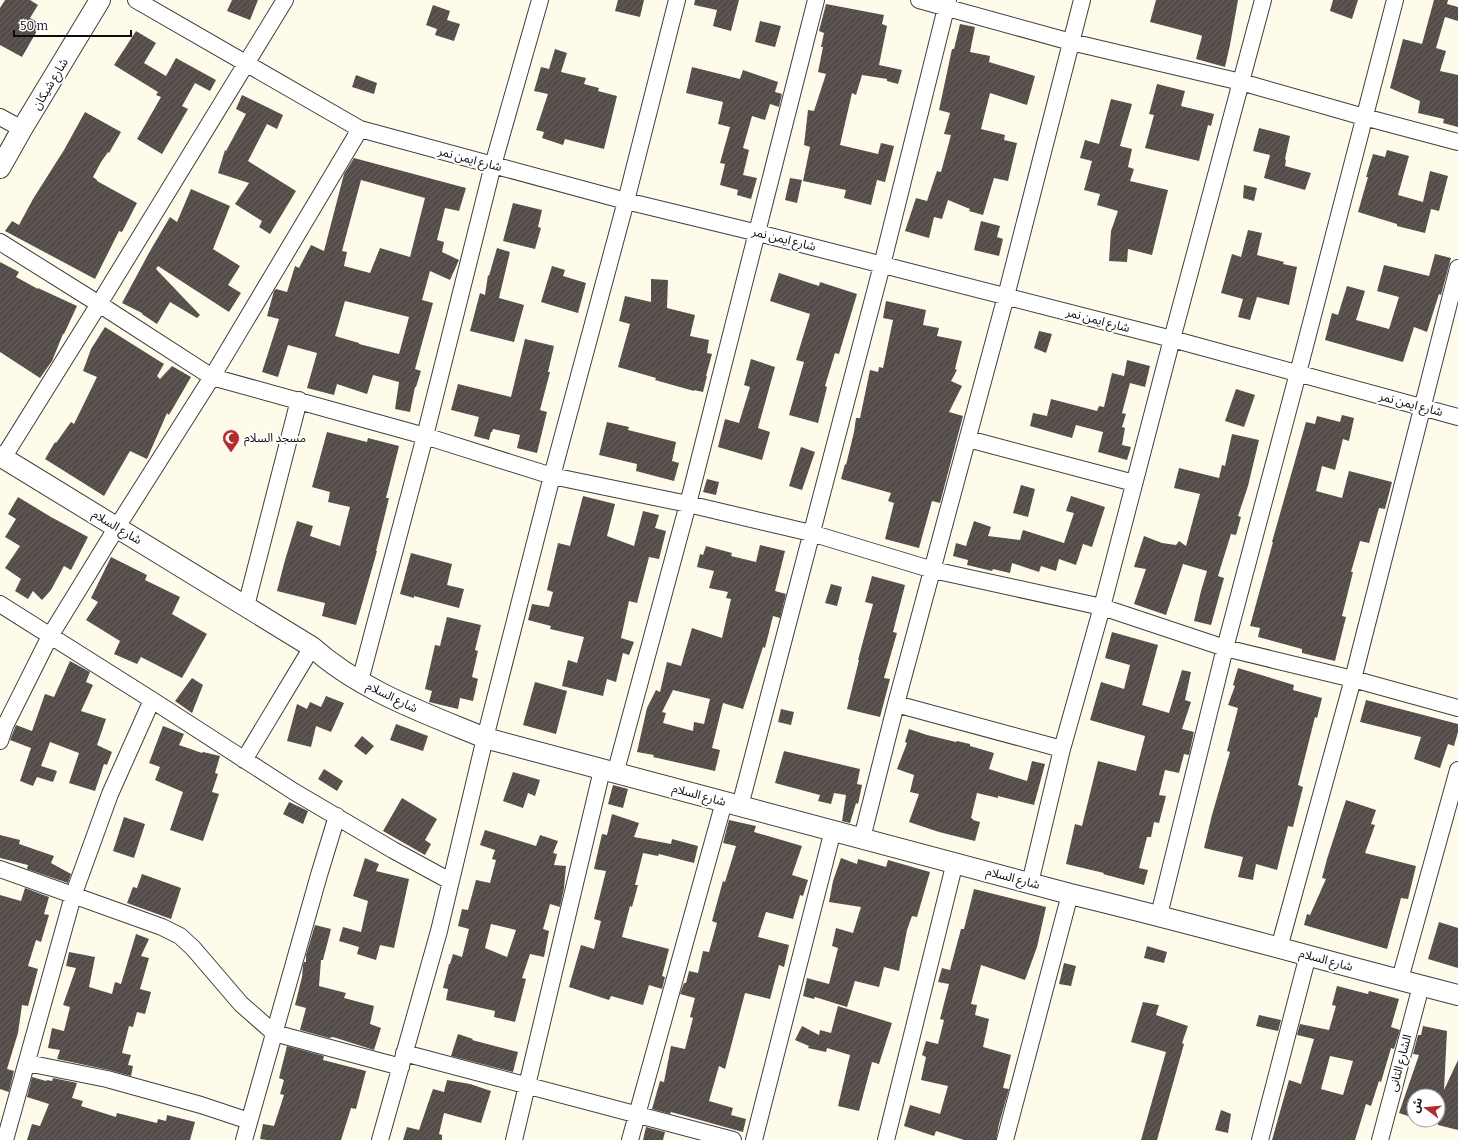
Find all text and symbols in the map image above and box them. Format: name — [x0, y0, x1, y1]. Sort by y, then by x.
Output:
scale bar — [14, 12, 131, 38]
text: 50 m — [20, 19, 49, 33]
street label: شارع شيكان — [29, 56, 73, 113]
street label: شارع ايمن نمر — [435, 144, 503, 176]
street label: شارع ايمن نمر — [749, 224, 817, 256]
street label: شارع ايمن نمر — [1063, 305, 1131, 337]
street label: شارع ايمن نمر — [1376, 389, 1444, 421]
mosque icon: مسجد السلام — [221, 428, 241, 453]
place label: مسجد السلام — [244, 431, 306, 447]
street label: شارع السلام — [89, 507, 144, 549]
street label: شارع السلام — [363, 679, 420, 717]
street label: شارع السلام — [670, 781, 727, 811]
street label: شارع السلام — [984, 864, 1041, 894]
street label: شارع السلام — [1297, 946, 1354, 976]
street label: الشارع التانى — [1386, 1033, 1416, 1094]
north arrow — [1406, 1088, 1446, 1128]
text: ش — [1409, 1096, 1425, 1114]

